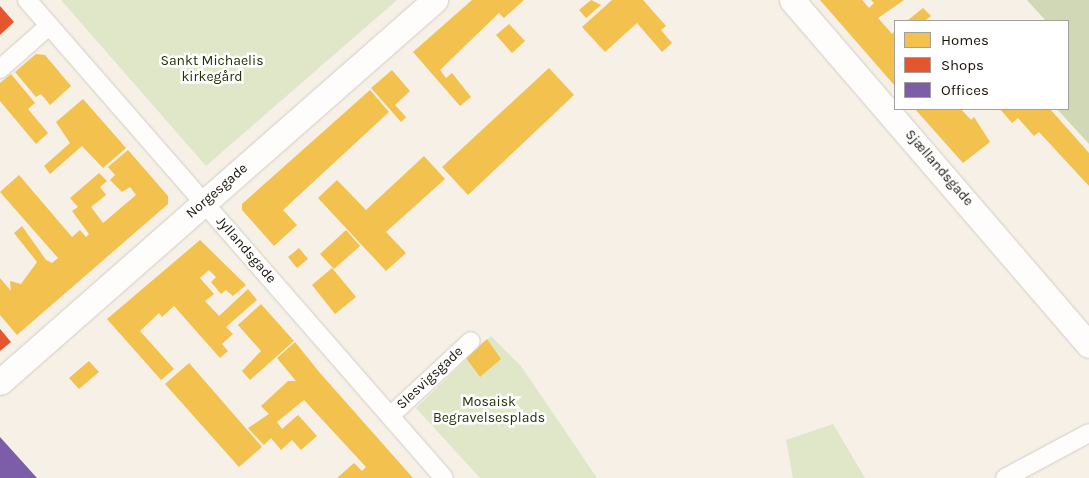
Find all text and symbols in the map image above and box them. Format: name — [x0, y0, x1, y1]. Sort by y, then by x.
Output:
legend — [894, 20, 1069, 110]
text: Homes — [941, 31, 989, 49]
park label: Sankt Michaelis kirkegård — [160, 53, 264, 85]
text: Shops — [941, 56, 984, 74]
text: Offices — [941, 81, 989, 99]
street label: Sjællandsgade — [901, 126, 977, 210]
street label: Norgesgade — [183, 160, 251, 222]
street label: Jyllandsgade — [212, 213, 280, 287]
street label: Slesvigsgade — [393, 343, 467, 413]
park label: Mosaisk Begravelsesplads — [433, 394, 545, 427]

